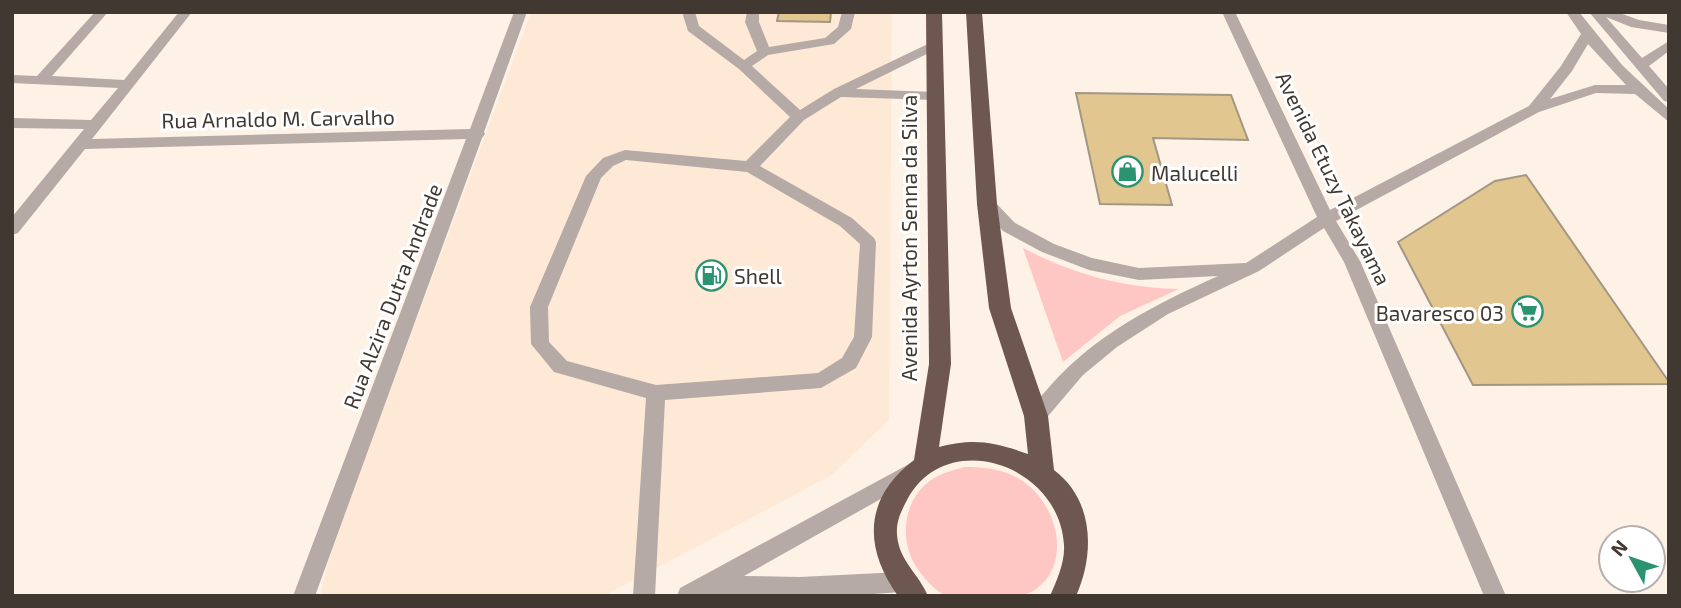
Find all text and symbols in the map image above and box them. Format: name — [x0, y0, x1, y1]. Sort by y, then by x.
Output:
street label: Avenida Etuzy Takayama — [1271, 67, 1397, 289]
street label: Avenida Ayrton Senna da Silva — [896, 95, 921, 381]
street label: Rua Arnaldo M. Carvalho — [161, 103, 395, 133]
shop icon: Malucelli — [1111, 155, 1145, 189]
place label: Malucelli — [1151, 160, 1238, 185]
street label: Rua Alzira Dutra Andrade — [337, 180, 447, 412]
fuel station icon: Shell — [694, 258, 728, 292]
place label: Shell — [734, 263, 782, 288]
supermarket icon: Bavaresco 03 — [1510, 295, 1544, 329]
place label: Bavaresco 03 — [1376, 300, 1504, 325]
north arrow — [1597, 524, 1667, 594]
text: N — [1605, 535, 1632, 560]

